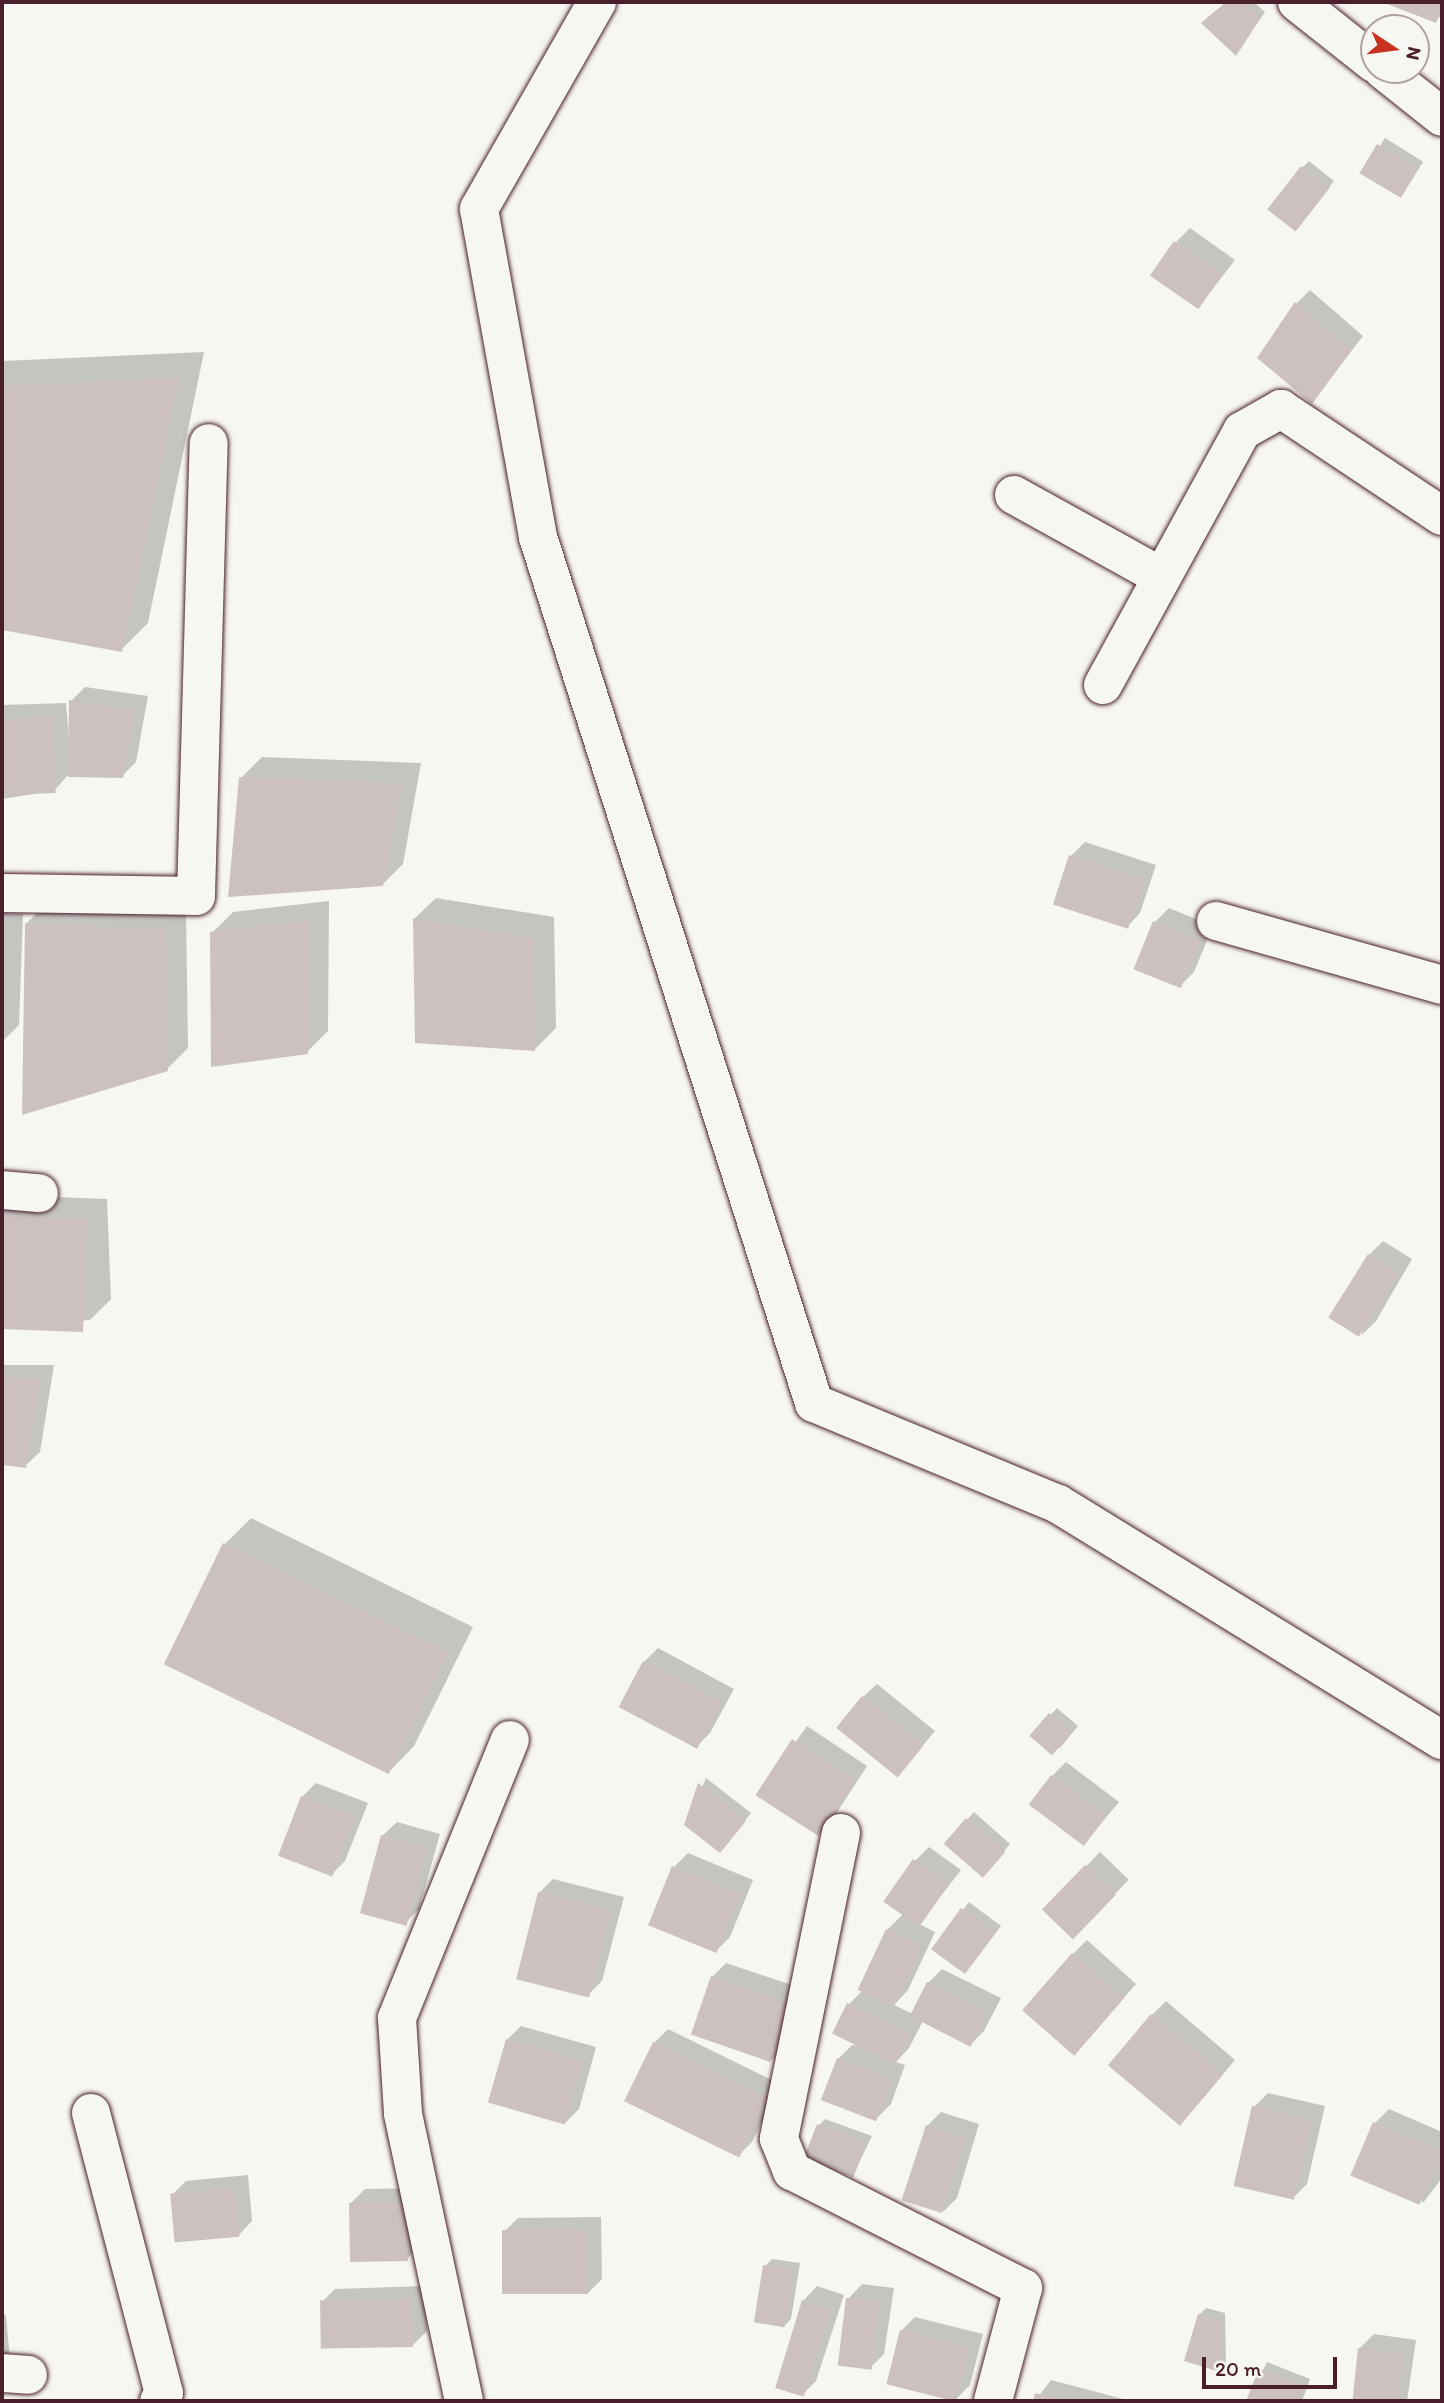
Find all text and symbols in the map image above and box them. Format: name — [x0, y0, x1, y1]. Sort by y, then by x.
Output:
north arrow — [1360, 14, 1430, 84]
text: N — [1401, 45, 1427, 62]
scale bar — [1206, 2344, 1341, 2388]
text: 20 m — [1215, 2356, 1261, 2381]

